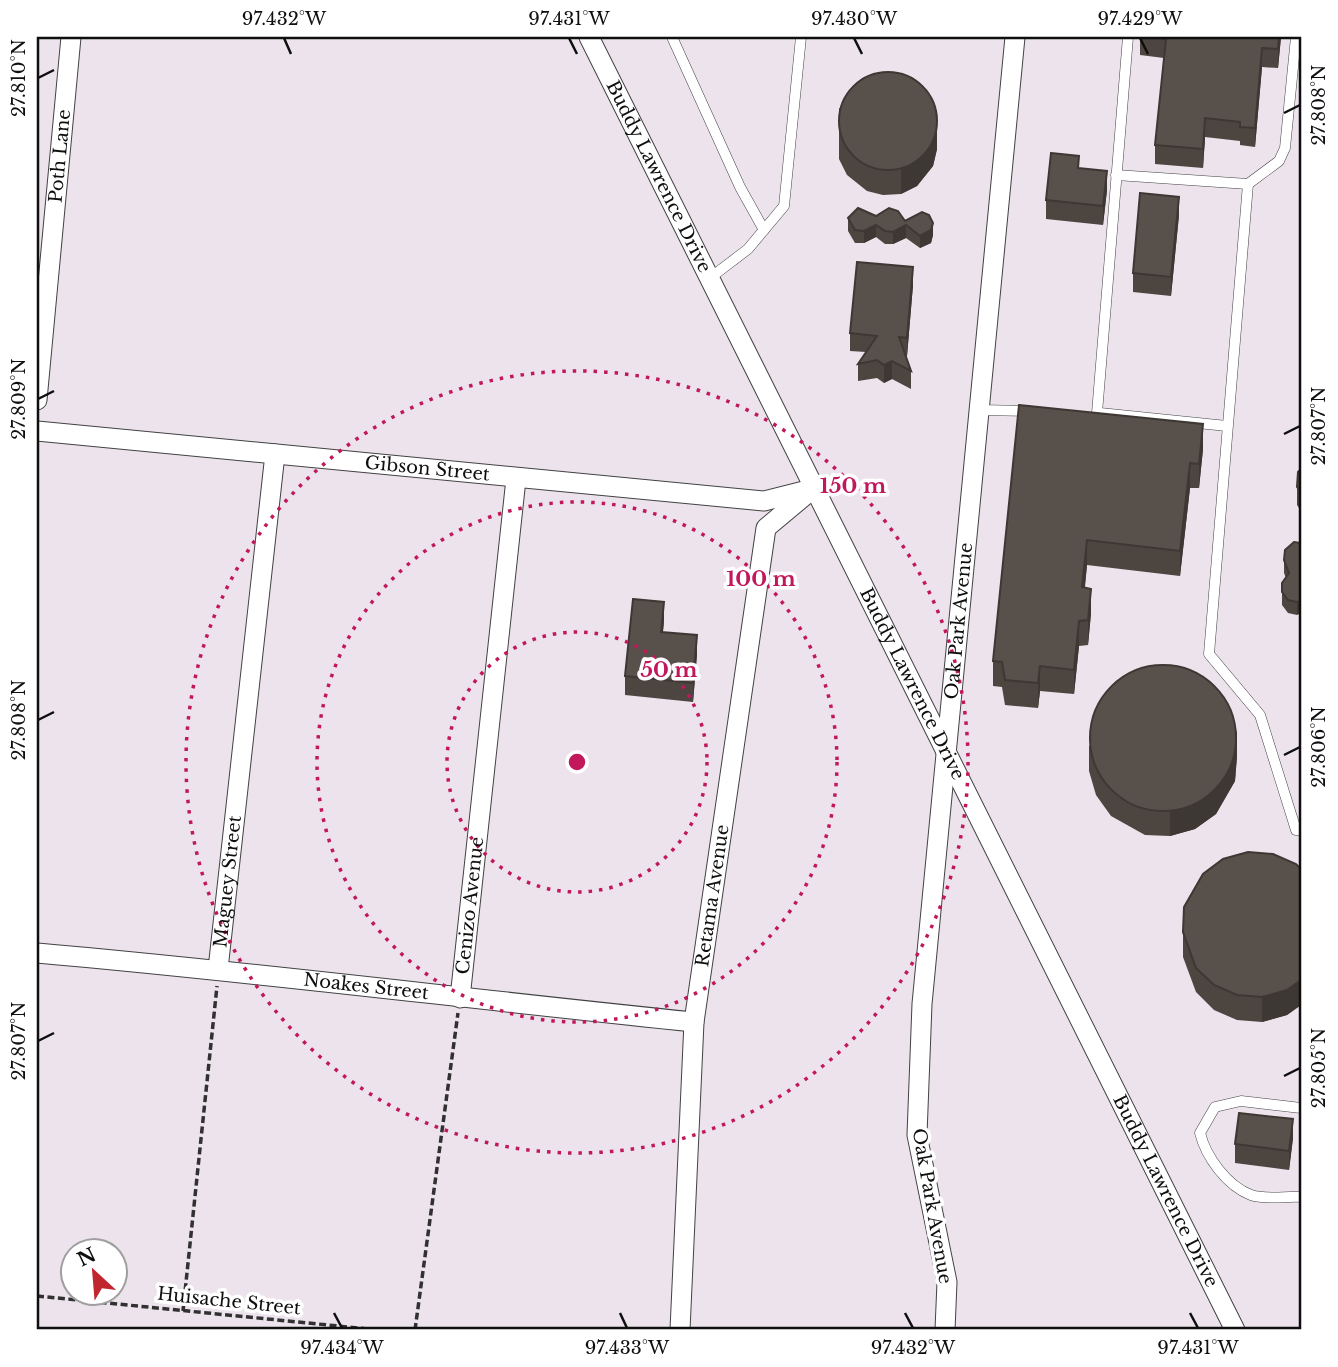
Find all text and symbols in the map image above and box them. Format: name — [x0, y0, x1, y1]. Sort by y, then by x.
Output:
text: 97.432°W — [242, 8, 327, 30]
text: 97.431°W — [528, 8, 611, 30]
text: 97.430°W — [811, 8, 898, 30]
text: 97.429°W — [1098, 8, 1183, 30]
text: 27.810°N — [8, 39, 30, 117]
text: 27.808°N — [1308, 65, 1330, 145]
street label: Buddy Lawrence Drive — [602, 77, 716, 276]
street label: Poth Lane — [45, 108, 75, 204]
text: 27.809°N — [8, 358, 30, 440]
text: 27.807°N — [1308, 386, 1330, 466]
street label: Gibson Street — [364, 452, 491, 486]
text: 150 m — [820, 473, 886, 499]
street label: Oak Park Avenue — [940, 541, 977, 700]
text: 100 m — [726, 566, 796, 592]
street label: Buddy Lawrence Drive — [855, 584, 969, 783]
text: 50 m — [640, 657, 698, 683]
text: 27.808°N — [8, 680, 30, 760]
text: 27.806°N — [1308, 706, 1330, 788]
centre of rings — [565, 750, 589, 774]
street label: Maguey Street — [209, 814, 246, 949]
street label: Retama Avenue — [691, 823, 734, 968]
street label: Cenizo Avenue — [452, 836, 488, 975]
street label: Noakes Street — [303, 969, 430, 1004]
text: 27.807°N — [8, 1001, 30, 1081]
text: 27.805°N — [1308, 1028, 1330, 1108]
street label: Buddy Lawrence Drive — [1108, 1091, 1223, 1291]
street label: Oak Park Avenue — [907, 1127, 957, 1285]
north arrow — [60, 1238, 130, 1308]
text: N — [74, 1243, 100, 1271]
street label: Huisache Street — [156, 1283, 302, 1320]
text: 97.434°W — [300, 1337, 385, 1359]
text: 97.433°W — [585, 1337, 670, 1359]
text: 97.432°W — [871, 1337, 956, 1359]
text: 97.431°W — [1157, 1337, 1240, 1359]

